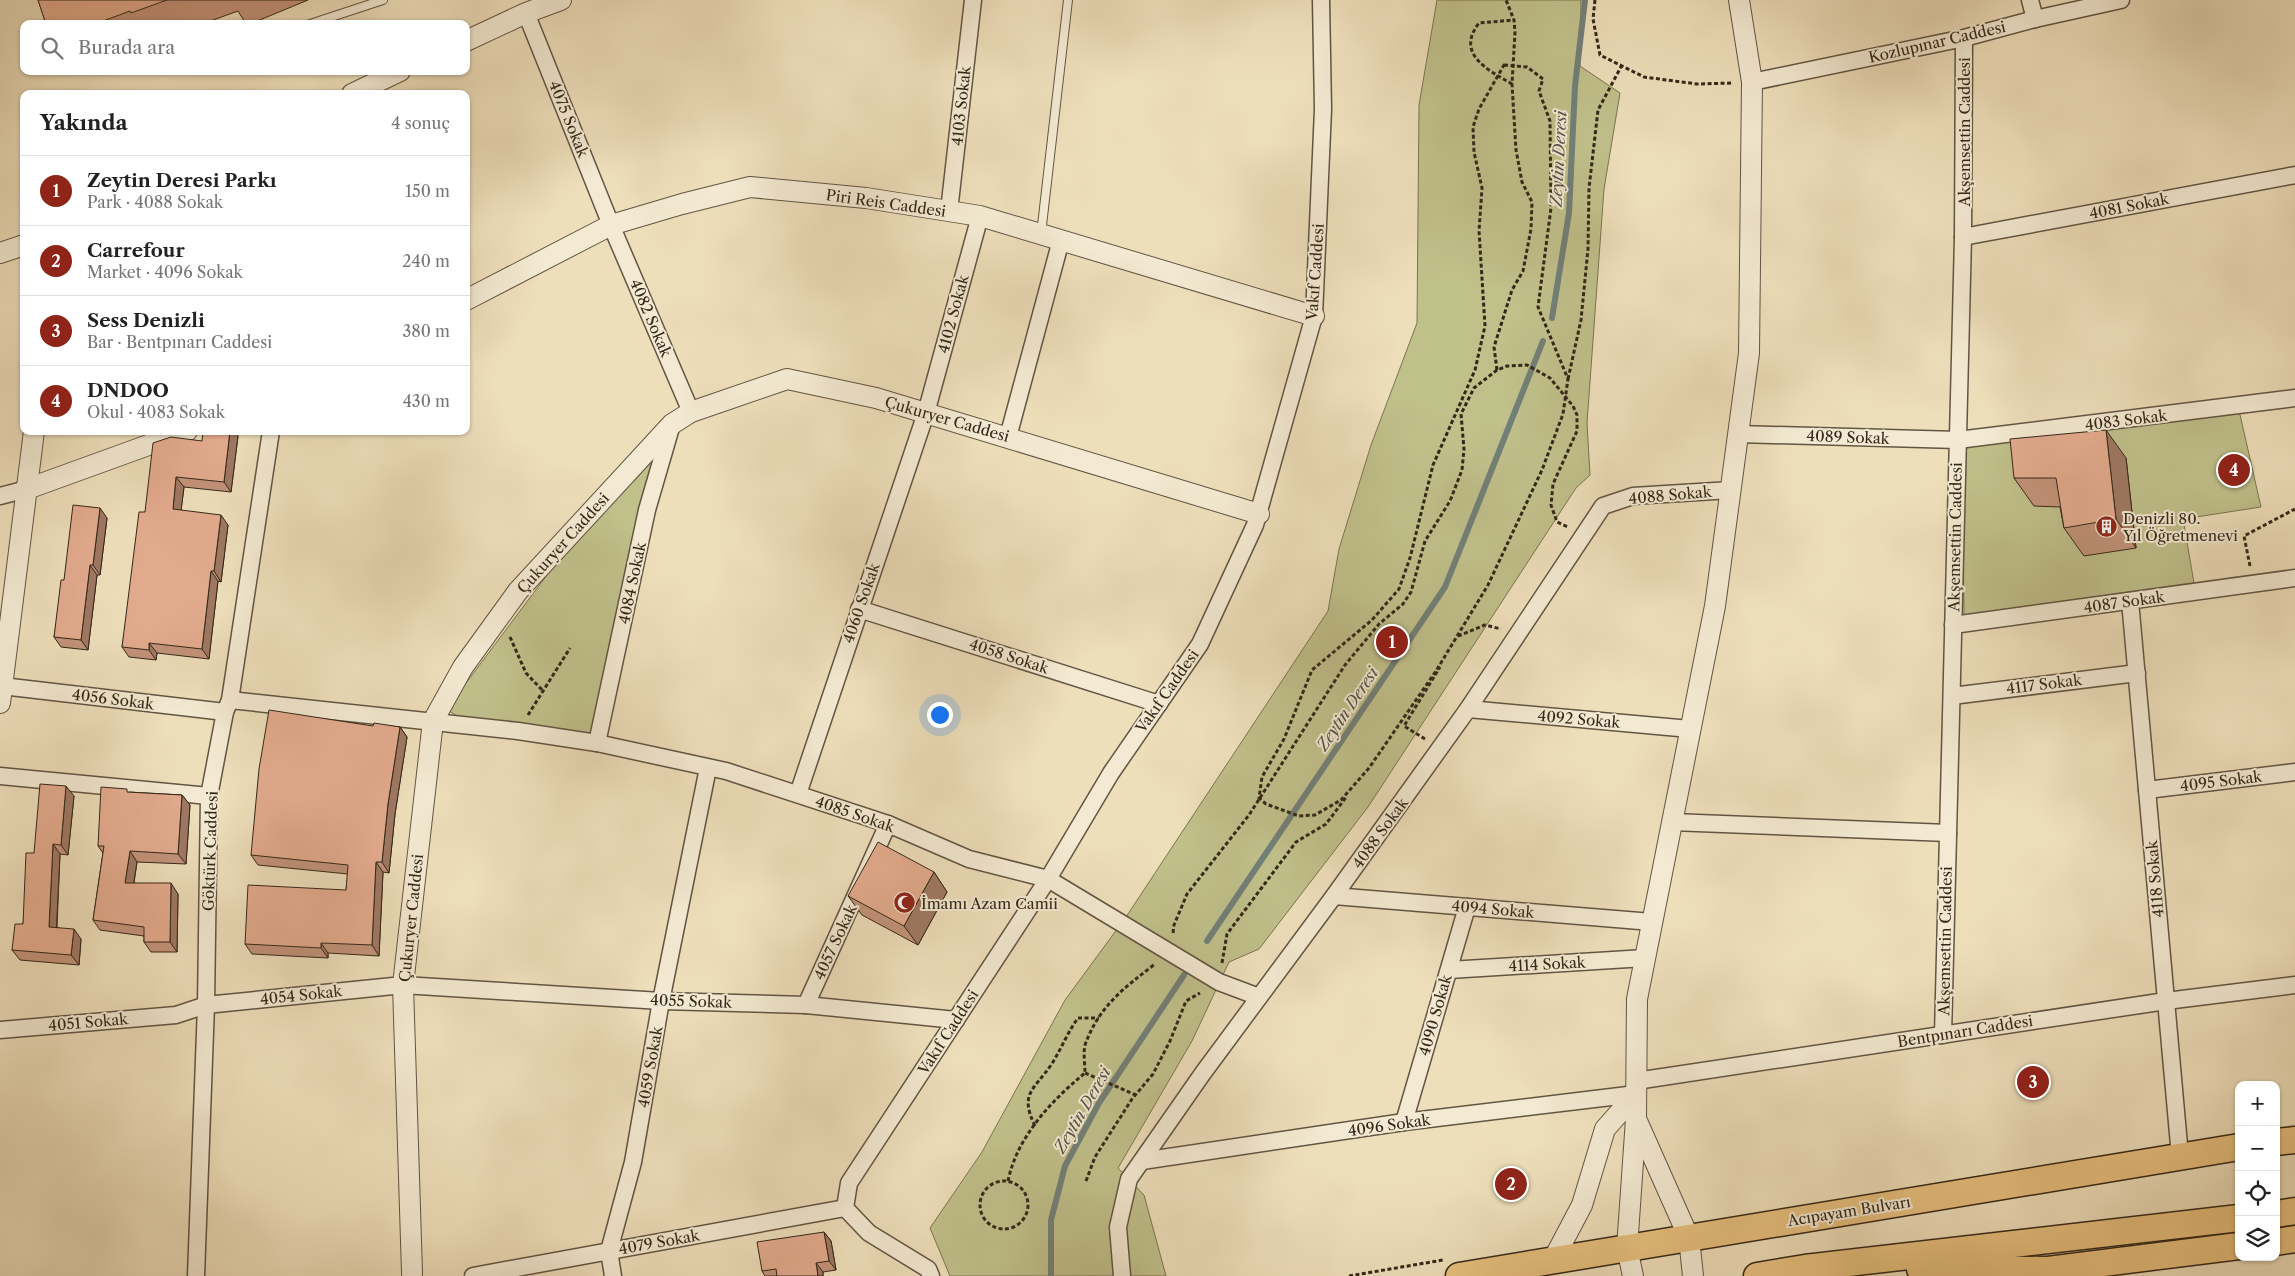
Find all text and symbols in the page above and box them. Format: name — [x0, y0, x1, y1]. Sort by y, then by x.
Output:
street label: Kozlupınar Caddesi — [1867, 17, 2008, 67]
search box — [20, 20, 470, 75]
icon: search — [38, 34, 66, 62]
text: Burada ara — [78, 36, 175, 59]
street label: Akşemsettin Caddesi — [1955, 57, 1974, 208]
street label: 4103 Sokak — [947, 64, 975, 147]
street label: 4075 Sokak — [545, 78, 593, 161]
water label: Zeytin Deresi — [1545, 109, 1571, 209]
text: Yakında — [40, 110, 128, 135]
text: 4 sonuç — [391, 113, 450, 133]
text: Zeytin Deresi Parkı — [87, 169, 276, 192]
text: 1 — [52, 181, 60, 201]
text: 150 m — [405, 181, 450, 201]
street label: Piri Reis Caddesi — [825, 185, 948, 221]
street label: 4081 Sokak — [2088, 189, 2172, 223]
text: Park · 4088 Sokak — [87, 192, 223, 212]
street label: Vakıf Caddesi — [1302, 222, 1328, 322]
text: Carrefour — [87, 239, 185, 262]
text: 2 — [51, 251, 61, 271]
text: 240 m — [402, 251, 450, 271]
text: Market · 4096 Sokak — [87, 262, 243, 282]
street label: 4102 Sokak — [933, 272, 973, 355]
street label: 4082 Sokak — [626, 276, 676, 361]
text: Sess Denizli — [87, 309, 205, 332]
text: 3 — [51, 321, 61, 341]
text: 380 m — [402, 321, 450, 341]
text: Bar · Bentpınarı Caddesi — [87, 332, 272, 352]
text: DNDOO — [87, 379, 169, 402]
text: 4 — [51, 391, 61, 411]
text: 430 m — [403, 391, 450, 411]
street label: Çukuryer Caddesi — [883, 392, 1012, 446]
text: Okul · 4083 Sokak — [87, 402, 225, 422]
street label: 4083 Sokak — [2084, 405, 2169, 434]
street label: 4089 Sokak — [1806, 426, 1891, 448]
pin: 4 — [2218, 451, 2250, 489]
street label: Akşemsettin Caddesi — [1944, 462, 1966, 613]
street label: 4088 Sokak — [1628, 482, 1714, 508]
street label: Çukuryer Caddesi — [513, 489, 613, 597]
place label: Denizli 80. Yıl Öğretmenevi — [2122, 509, 2238, 545]
building icon: Denizli 80. Yıl Öğretmenevi — [2095, 515, 2119, 539]
street label: 4084 Sokak — [614, 539, 650, 625]
street label: 4060 Sokak — [838, 559, 884, 646]
street label: 4087 Sokak — [2082, 587, 2167, 617]
pin: 1 — [1376, 623, 1408, 661]
street label: 4058 Sokak — [967, 634, 1052, 678]
street label: Vakıf Caddesi — [1131, 645, 1203, 737]
water label: Zeytin Deresi — [1311, 663, 1383, 755]
street label: 4117 Sokak — [2005, 670, 2084, 698]
street label: 4056 Sokak — [71, 685, 156, 714]
your location — [927, 702, 953, 728]
street label: 4092 Sokak — [1537, 706, 1622, 732]
street label: 4095 Sokak — [2179, 766, 2264, 795]
street label: Göktürk Caddesi — [198, 790, 222, 911]
street label: 4085 Sokak — [813, 792, 898, 837]
street label: 4088 Sokak — [1348, 793, 1413, 872]
street label: 4118 Sokak — [2142, 838, 2168, 918]
street label: Çukuryer Caddesi — [395, 853, 427, 983]
street label: Akşemsettin Caddesi — [1934, 866, 1956, 1017]
mosque icon: İmamı Azam Camii — [893, 891, 917, 915]
place label: İmamı Azam Camii — [921, 894, 1058, 913]
street label: 4094 Sokak — [1451, 896, 1536, 922]
street label: 4057 Sokak — [809, 900, 861, 983]
street label: 4114 Sokak — [1508, 952, 1587, 976]
street label: 4090 Sokak — [1414, 971, 1456, 1058]
street label: 4054 Sokak — [259, 981, 344, 1009]
street label: Vakıf Caddesi — [913, 986, 983, 1079]
street label: 4055 Sokak — [650, 990, 733, 1012]
street label: 4051 Sokak — [47, 1009, 130, 1035]
street label: Bentpınarı Caddesi — [1896, 1011, 2034, 1051]
street label: 4059 Sokak — [634, 1024, 667, 1109]
water label: Zeytin Deresi — [1049, 1062, 1115, 1158]
pin: 3 — [2017, 1063, 2049, 1101]
map controls — [2235, 1081, 2280, 1261]
button: + — [2235, 1081, 2280, 1126]
street label: 4096 Sokak — [1347, 1110, 1433, 1140]
button: − — [2235, 1126, 2280, 1171]
pin: 2 — [1495, 1165, 1527, 1203]
button: locate — [2235, 1171, 2280, 1216]
street label: Acıpayam Bulvarı — [1785, 1192, 1912, 1230]
button: layers — [2235, 1216, 2280, 1261]
street label: 4079 Sokak — [617, 1225, 702, 1258]

